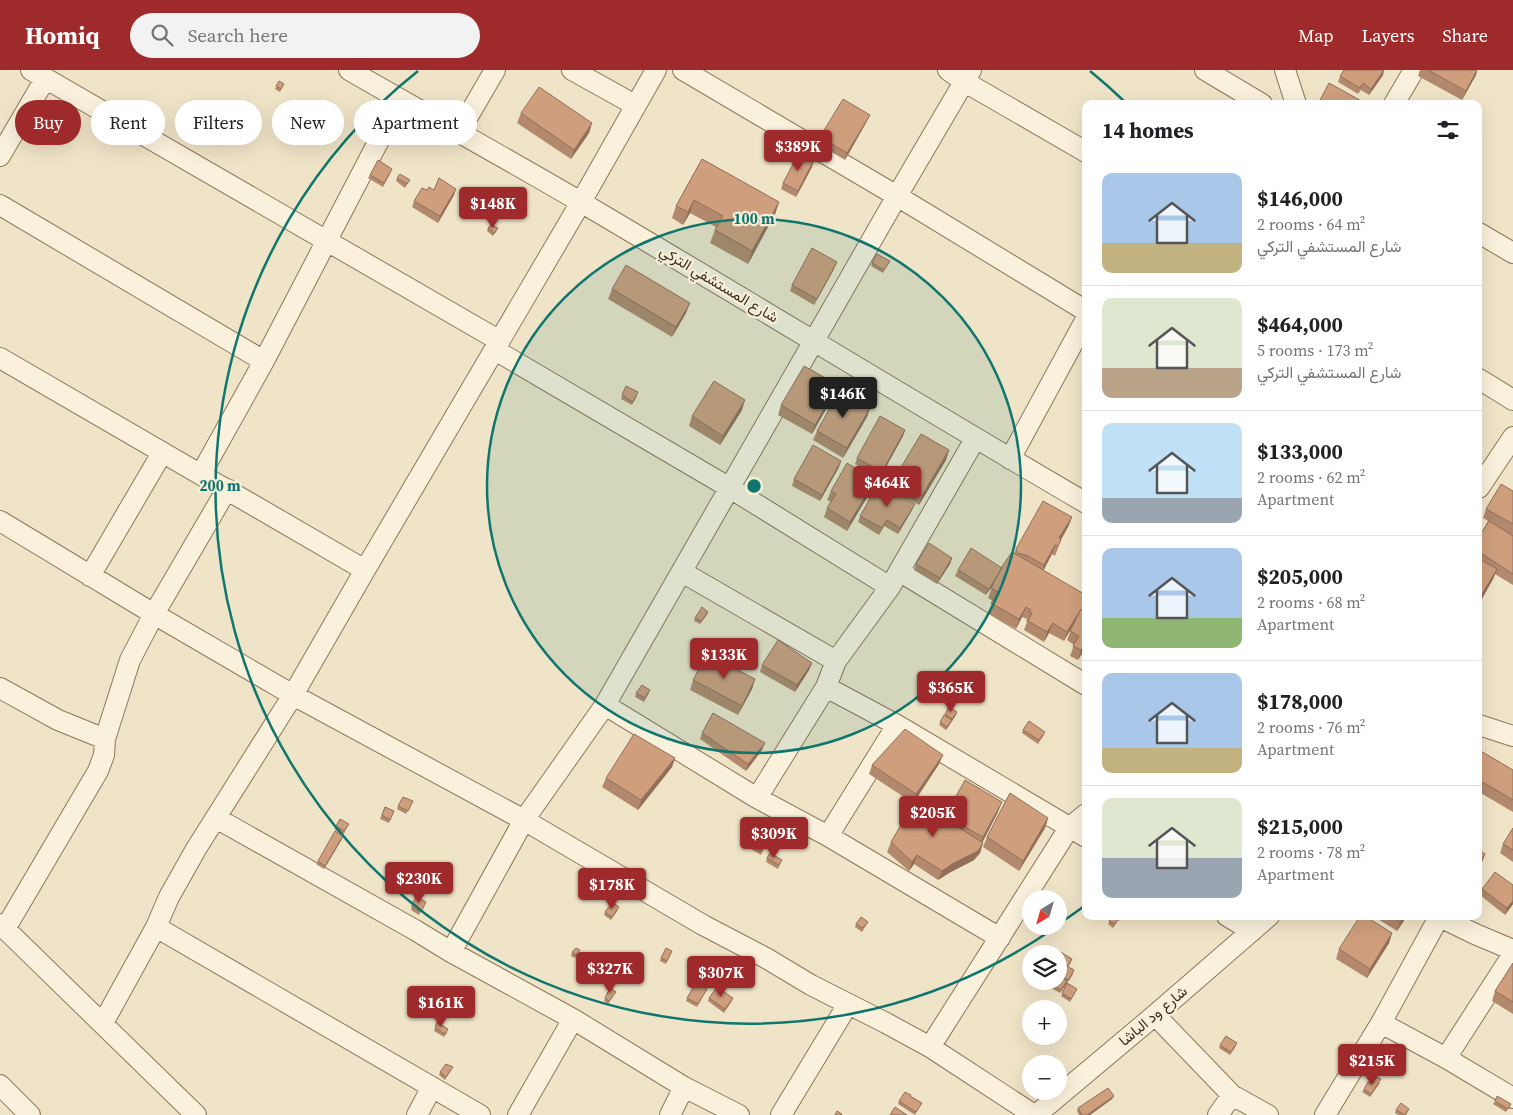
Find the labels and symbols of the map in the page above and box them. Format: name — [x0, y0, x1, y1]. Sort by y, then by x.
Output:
pin: $389K — [763, 129, 833, 172]
pin: $148K — [458, 186, 528, 229]
text: 100 m — [733, 208, 775, 229]
street label: شارع المستشفي التركي — [654, 240, 783, 330]
pin: $146K — [808, 376, 878, 419]
pin: $464K — [852, 466, 922, 508]
text: 200 m — [199, 475, 241, 496]
centre of rings — [745, 477, 763, 495]
pin: $133K — [689, 638, 759, 680]
pin: $365K — [916, 670, 986, 713]
pin: $205K — [898, 796, 968, 838]
pin: $309K — [739, 816, 809, 859]
pin: $230K — [384, 862, 454, 904]
pin: $178K — [577, 868, 647, 910]
north arrow — [1022, 890, 1068, 935]
pin: $327K — [575, 952, 645, 994]
pin: $307K — [686, 956, 756, 998]
street label: شارع ود الباشا — [1114, 981, 1192, 1051]
pin: $161K — [406, 986, 476, 1028]
pin: $215K — [1337, 1044, 1407, 1086]

